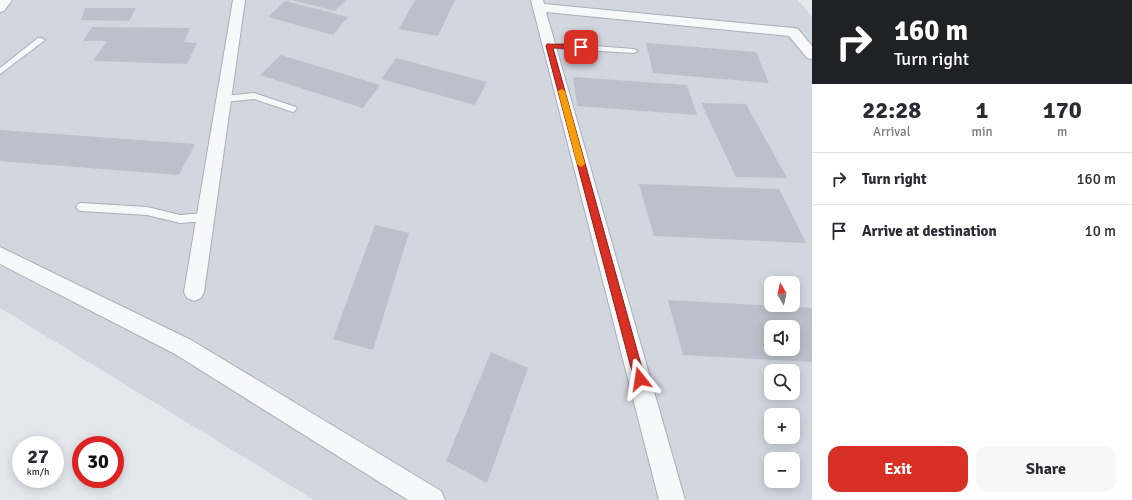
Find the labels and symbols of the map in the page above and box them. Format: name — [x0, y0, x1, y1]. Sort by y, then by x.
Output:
pin — [564, 30, 598, 64]
north arrow — [764, 276, 800, 312]
position arrow — [619, 358, 661, 400]
speed limit sign: 30 — [72, 436, 124, 488]

